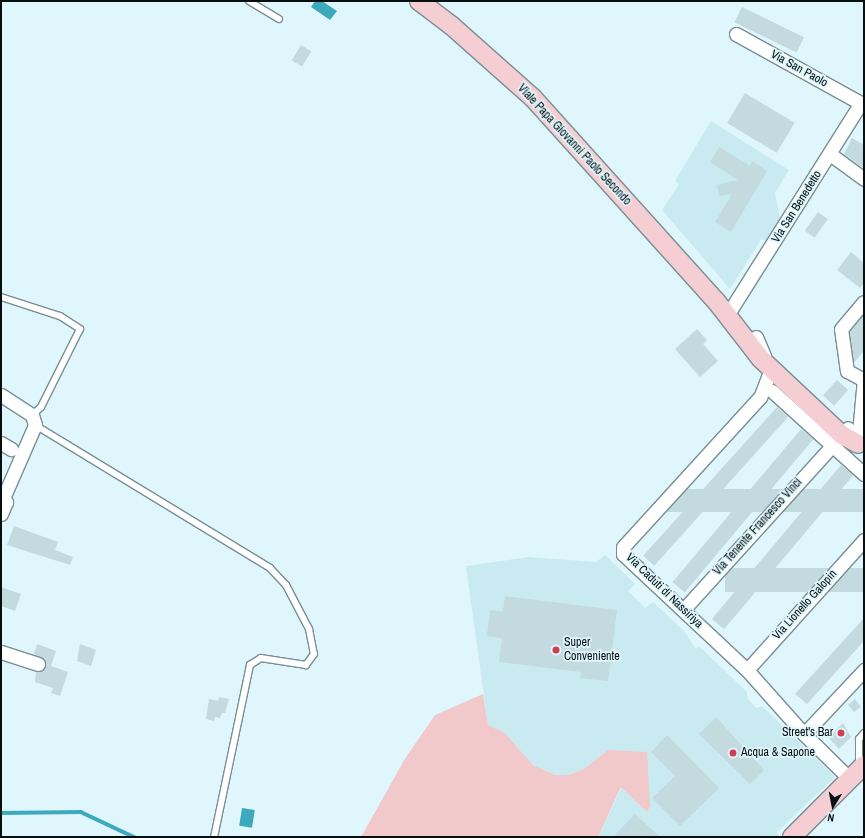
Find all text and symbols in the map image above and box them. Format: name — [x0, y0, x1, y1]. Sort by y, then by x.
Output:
street label: Via San Paolo — [768, 47, 830, 91]
street label: Viale Papa Giovanni Paolo Secondo — [514, 82, 634, 208]
street label: Via San Benedetto — [769, 168, 825, 246]
street label: Via Tenente Francesco Vinci — [710, 475, 806, 579]
street label: Via Caduti di Nassiriya — [622, 551, 706, 631]
street label: Via Lionello Galopin — [770, 567, 840, 643]
place label: Super Conveniente — [564, 636, 620, 664]
marker: Super Conveniente — [551, 645, 561, 655]
place label: Street's Bar — [782, 726, 833, 740]
marker: Street's Bar — [836, 728, 846, 738]
place label: Acqua & Sapone — [741, 746, 815, 760]
marker: Acqua & Sapone — [728, 748, 738, 758]
north arrow — [813, 786, 853, 826]
text: N — [827, 810, 835, 825]

